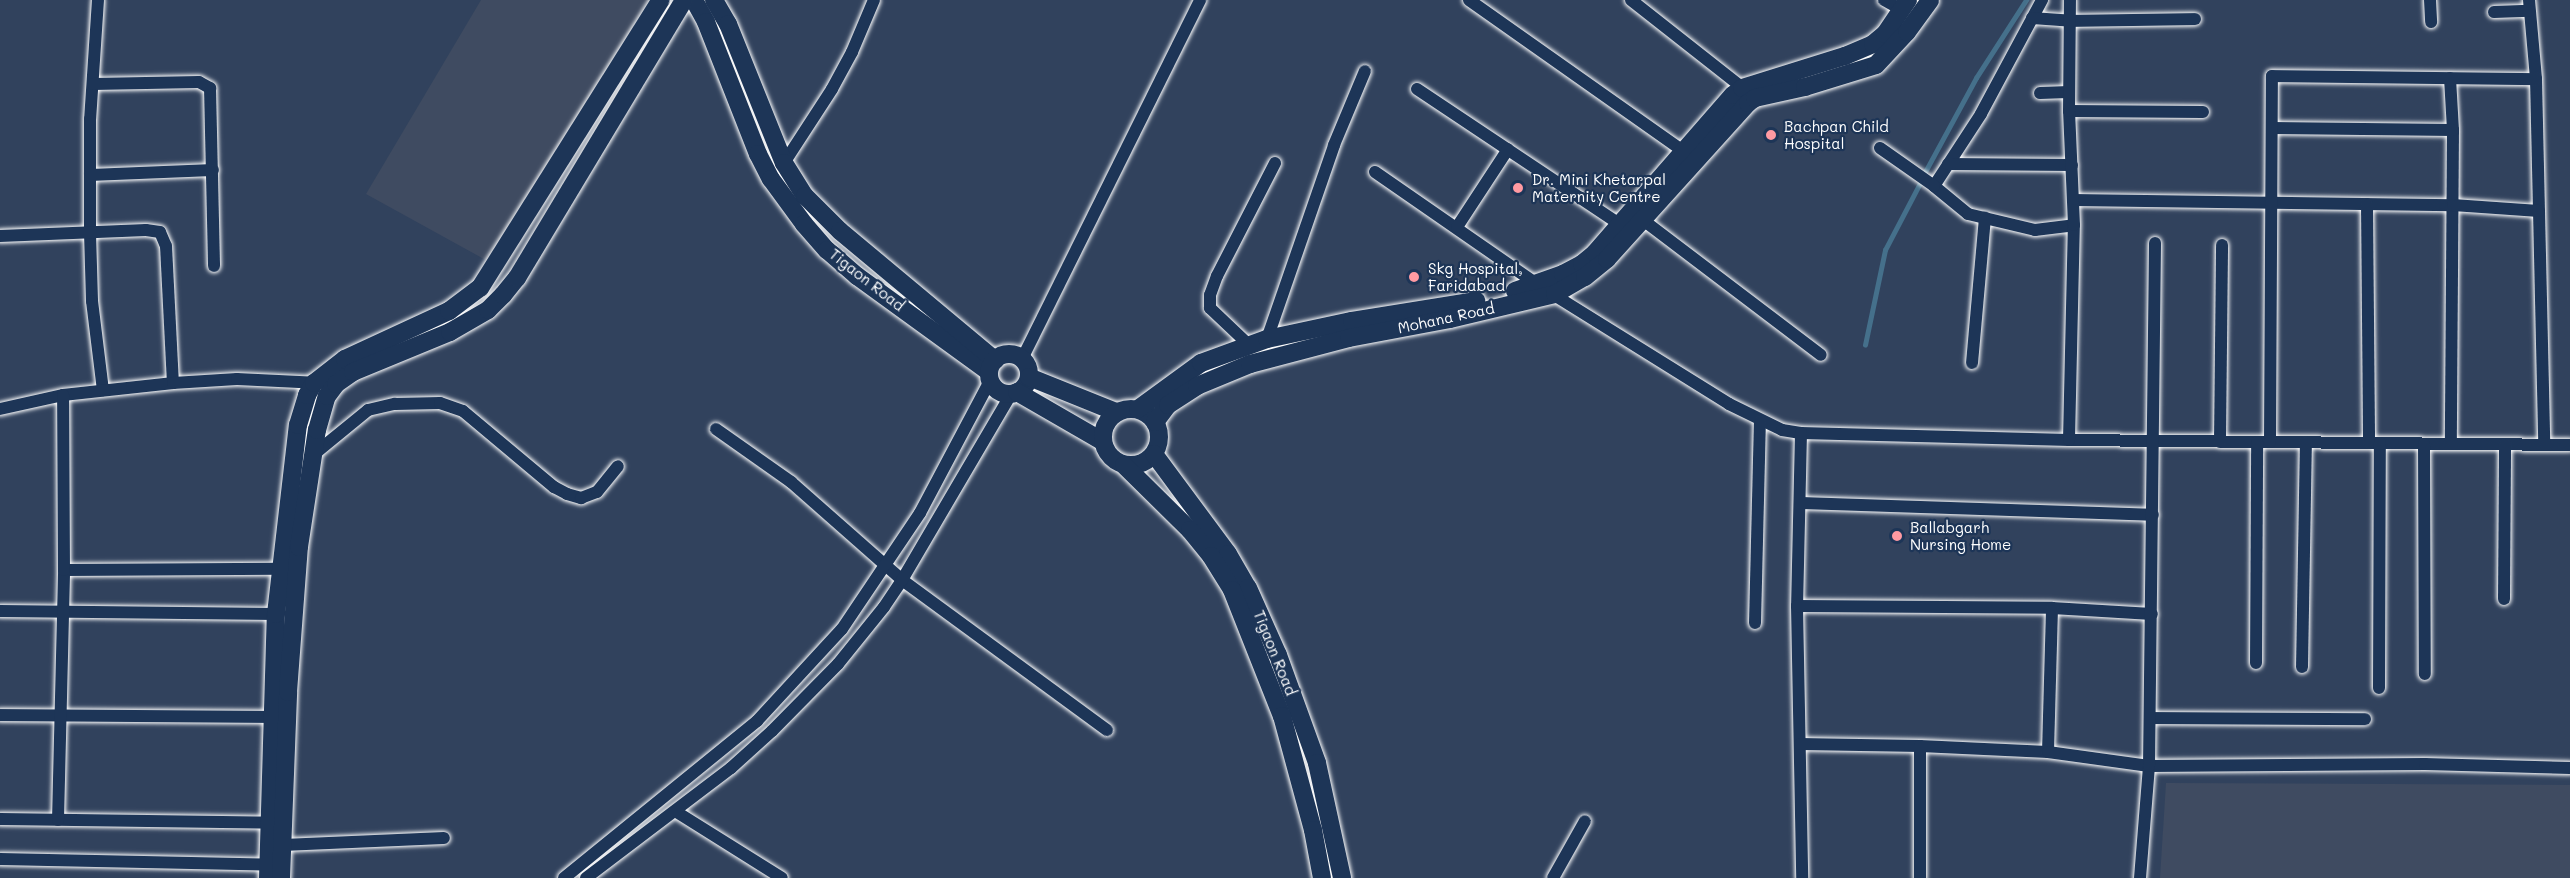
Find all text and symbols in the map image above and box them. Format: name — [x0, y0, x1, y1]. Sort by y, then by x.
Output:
place label: Bachpan Child Hospital — [1784, 117, 1889, 152]
marker: Bachpan Child Hospital — [1762, 126, 1780, 144]
place label: Dr. Mini Khetarpal Maternity Centre — [1532, 170, 1666, 205]
marker: Dr. Mini Khetarpal Maternity Centre — [1509, 179, 1527, 197]
street label: Tigaon Road — [826, 245, 908, 315]
place label: Skg Hospital, Faridabad — [1428, 259, 1523, 294]
marker: Skg Hospital, Faridabad — [1405, 268, 1423, 286]
street label: Mohana Road — [1396, 299, 1496, 337]
place label: Ballabgarh Nursing Home — [1910, 518, 2011, 553]
marker: Ballabgarh Nursing Home — [1888, 527, 1906, 545]
street label: Tigaon Road — [1250, 608, 1300, 698]

